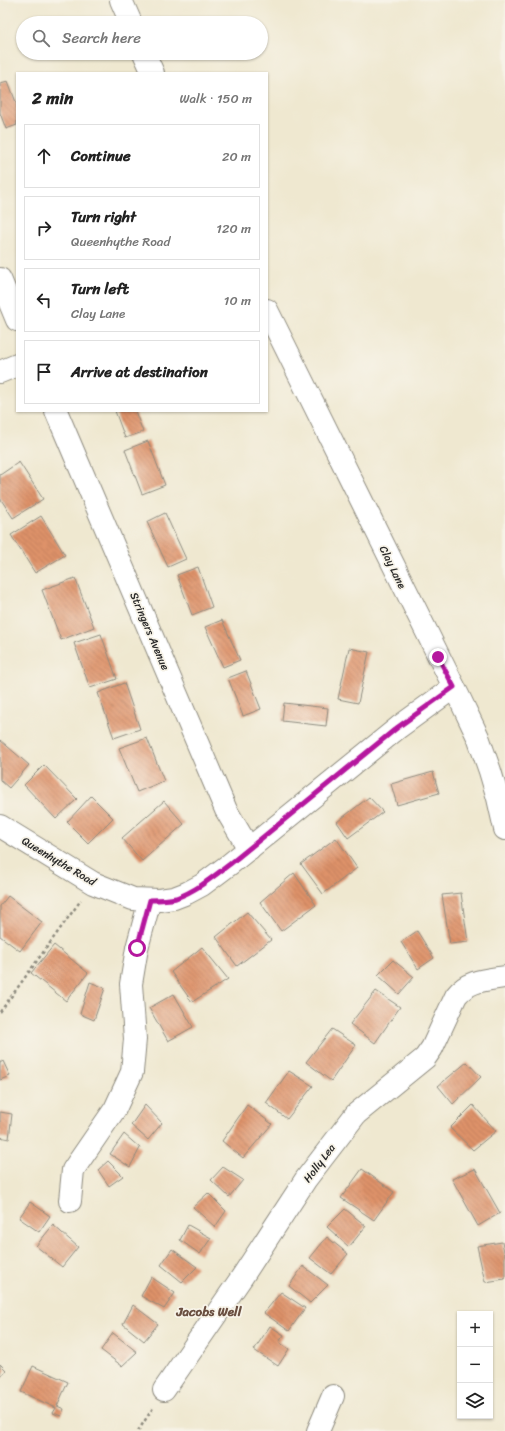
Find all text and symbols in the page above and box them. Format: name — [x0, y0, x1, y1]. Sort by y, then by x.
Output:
search box — [16, 16, 268, 60]
text: Search here — [62, 25, 141, 51]
icon: search — [30, 27, 52, 49]
text: 2 min — [32, 83, 73, 113]
text: Walk · 150 m — [179, 87, 252, 110]
text: Continue — [71, 143, 131, 169]
icon: ahead — [33, 145, 55, 167]
text: 20 m — [222, 145, 251, 168]
text: Turn right — [71, 204, 136, 230]
icon: right — [33, 217, 55, 239]
text: 120 m — [216, 217, 251, 240]
text: Queenhythe Road — [71, 230, 170, 253]
text: Turn left — [71, 276, 129, 302]
icon: left — [33, 289, 55, 311]
text: 10 m — [224, 289, 251, 312]
text: Clay Lane — [71, 302, 125, 325]
text: Arrive at destination — [71, 359, 208, 385]
icon: arrive — [33, 361, 55, 383]
street label: Clay Lane — [374, 542, 411, 593]
street label: Stringers Avenue — [124, 589, 175, 674]
route end — [429, 648, 447, 666]
street label: Queenhythe Road — [18, 832, 101, 892]
route start — [128, 939, 146, 957]
street label: Holly Lea — [298, 1139, 341, 1187]
district label: Jacobs Well — [175, 1300, 243, 1323]
map controls — [457, 1311, 493, 1419]
button: + — [457, 1311, 493, 1347]
button: − — [457, 1347, 493, 1383]
button: layers — [457, 1383, 493, 1419]

